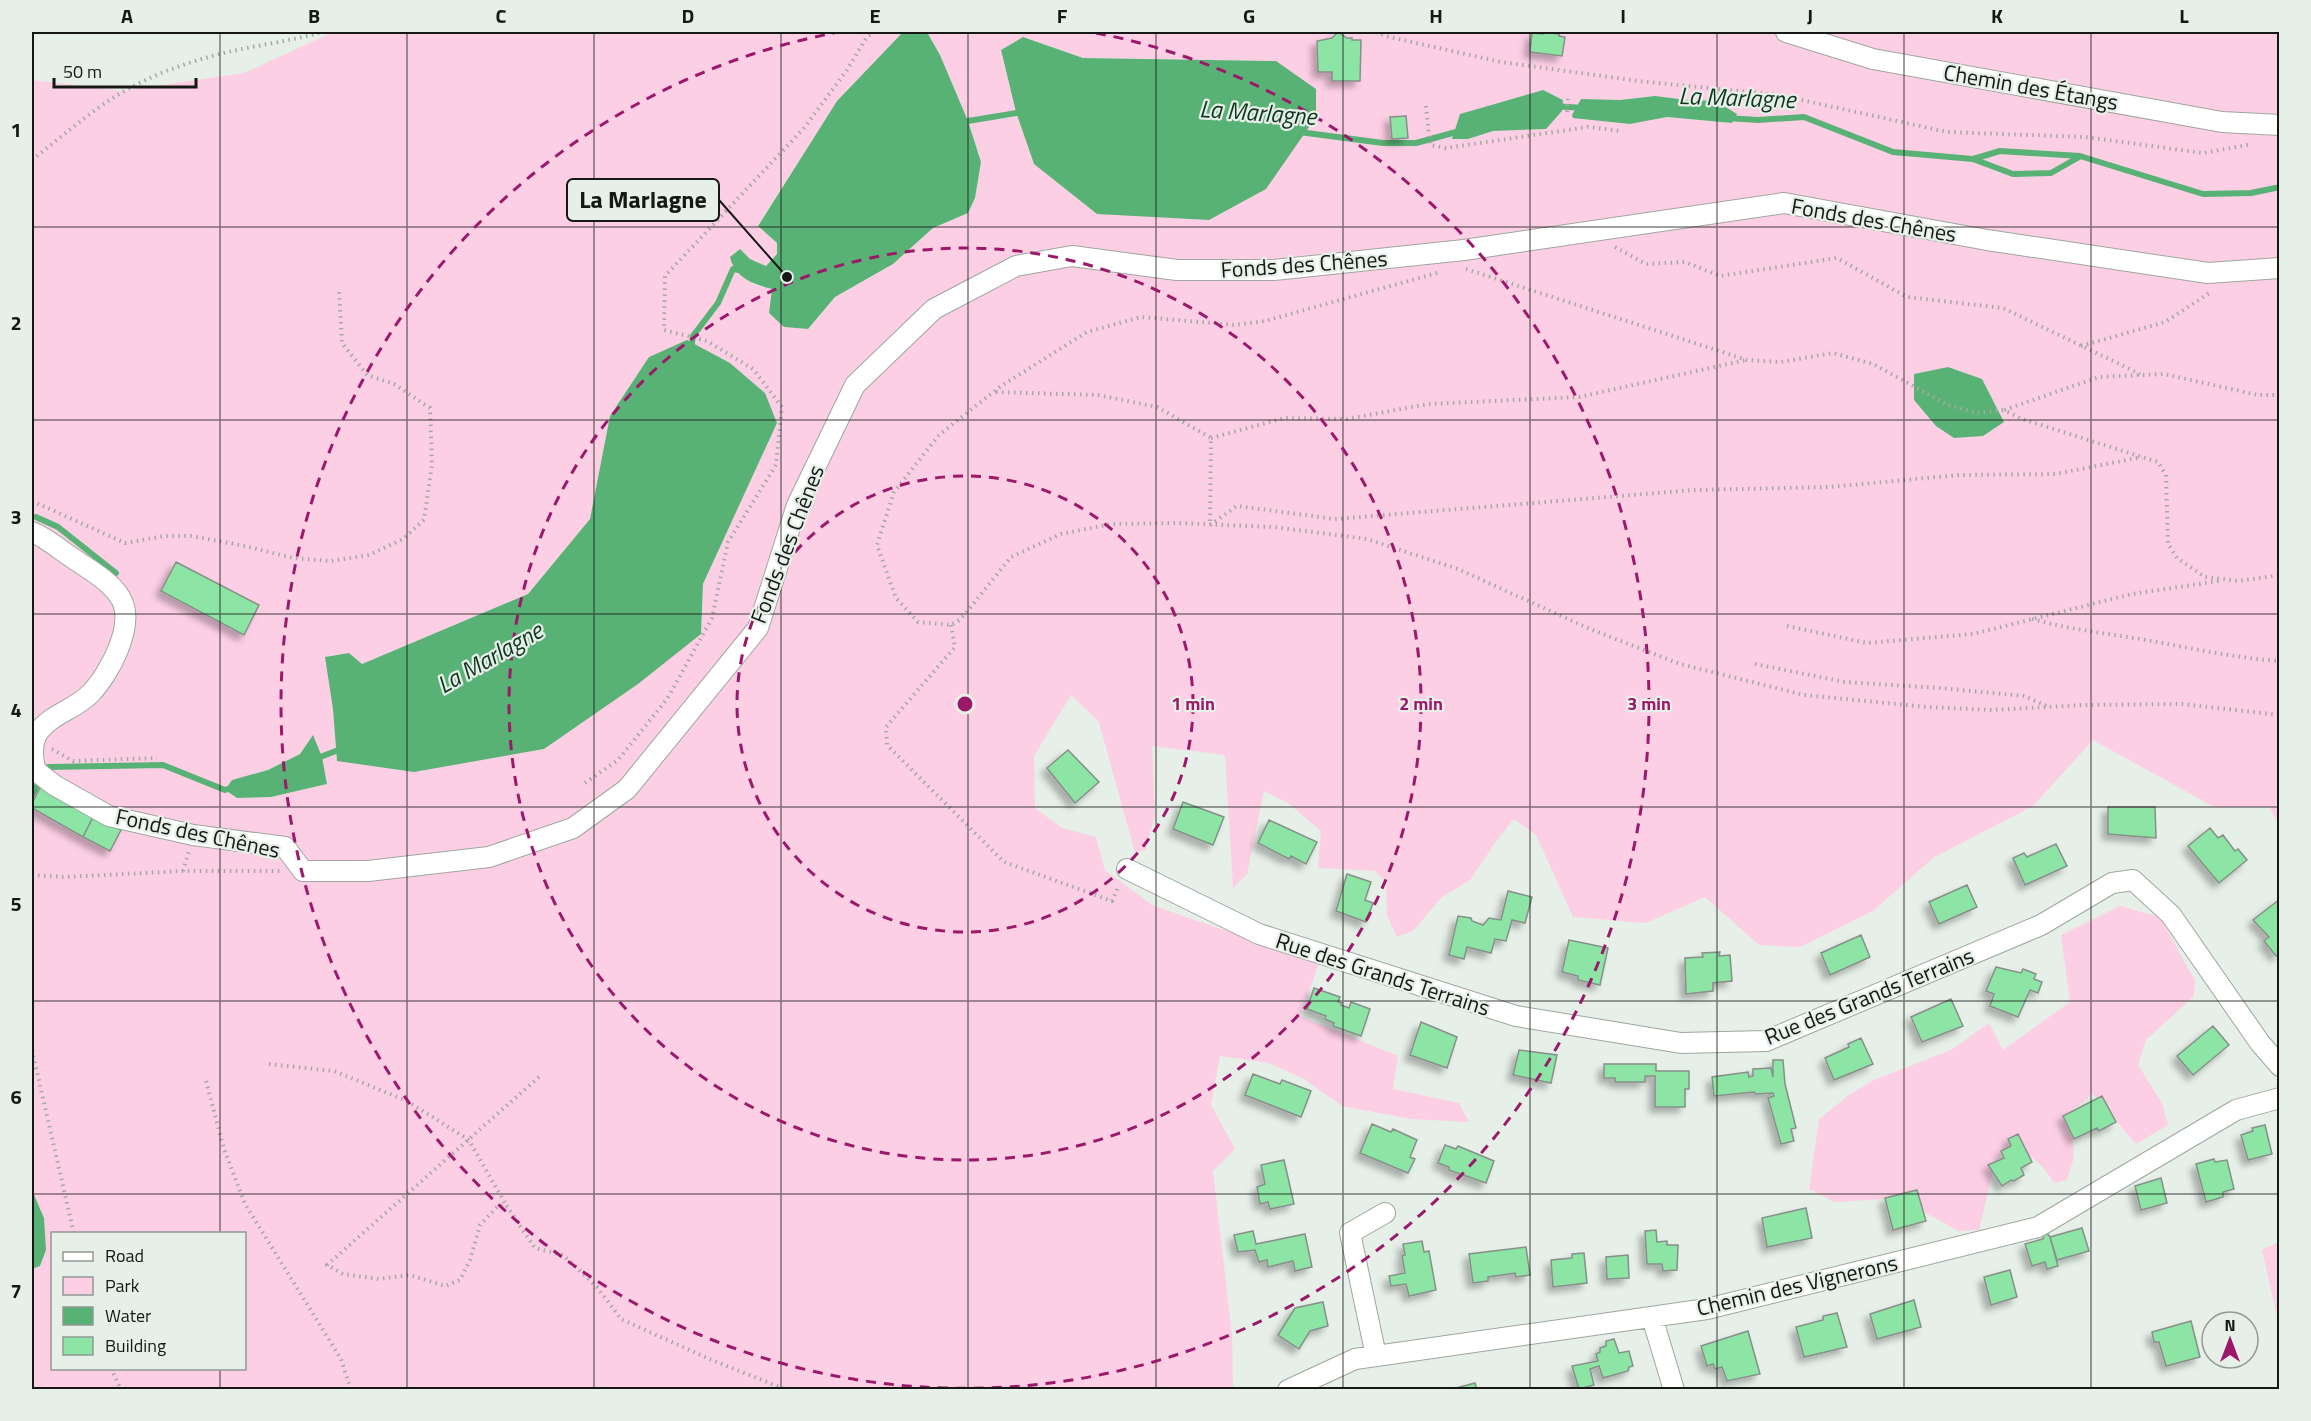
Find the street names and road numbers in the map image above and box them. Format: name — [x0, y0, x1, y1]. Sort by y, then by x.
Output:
street label: Chemin des Étangs — [1941, 55, 2121, 119]
street label: Fonds des Chênes — [1789, 189, 1959, 251]
street label: Fonds des Chênes — [1219, 241, 1389, 287]
street label: Fonds des Chênes — [741, 460, 833, 628]
street label: Fonds des Chênes — [113, 799, 283, 867]
street label: Rue des Grands Terrains — [1271, 923, 1495, 1025]
street label: Rue des Grands Terrains — [1759, 938, 1979, 1054]
street label: Chemin des Vignerons — [1693, 1245, 1901, 1325]

